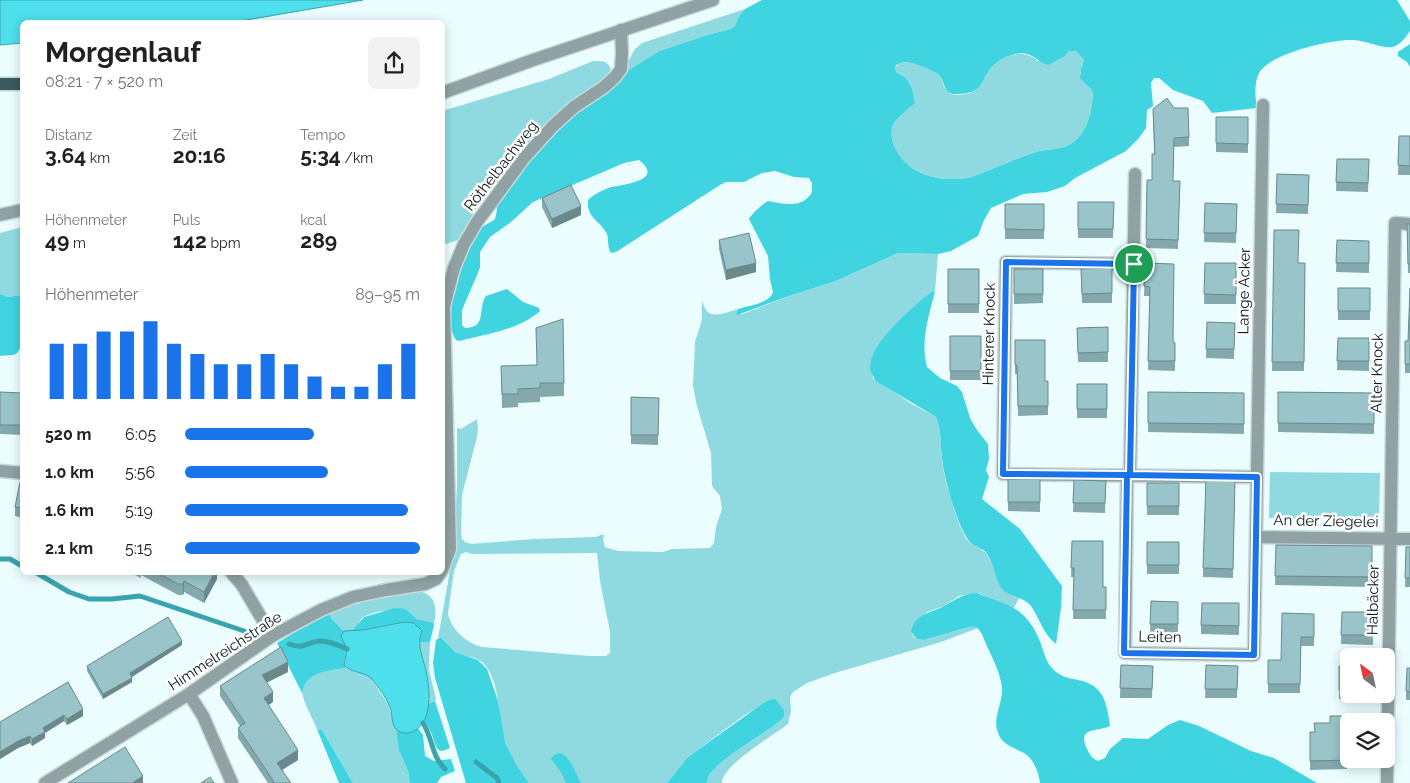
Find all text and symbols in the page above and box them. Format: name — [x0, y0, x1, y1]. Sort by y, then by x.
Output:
text: Morgenlauf — [45, 36, 201, 69]
button: share — [368, 37, 420, 89]
text: 08:21 · 7 × 520 m — [45, 72, 163, 91]
street label: Röthelbachweg — [460, 117, 542, 215]
text: Distanz — [45, 127, 92, 143]
text: Zeit — [173, 127, 197, 143]
text: Tempo — [300, 127, 345, 143]
text: 3.64 — [45, 143, 86, 168]
text: 20:16 — [173, 143, 226, 168]
text: 5:34 — [300, 143, 341, 168]
text: km — [86, 150, 110, 166]
text: /km — [341, 150, 373, 166]
text: Höhenmeter — [45, 212, 127, 228]
text: Puls — [173, 212, 200, 228]
text: kcal — [300, 212, 327, 228]
text: 49 — [45, 228, 69, 253]
text: 142 — [173, 228, 207, 253]
text: 289 — [300, 228, 337, 253]
text: m — [69, 235, 86, 251]
text: bpm — [207, 235, 241, 251]
pin — [1113, 243, 1155, 285]
street label: Lange Äcker — [1233, 247, 1254, 335]
icon: arrive — [1120, 250, 1148, 278]
street label: Hinterer Knock — [979, 282, 999, 386]
text: Höhenmeter — [45, 285, 139, 304]
text: 89–95 m — [355, 285, 420, 304]
street label: Alter Knock — [1367, 333, 1387, 413]
text: 520 m — [45, 425, 91, 444]
text: 6:05 — [125, 425, 156, 444]
text: 1.0 km — [45, 463, 94, 482]
text: 5:56 — [125, 463, 155, 482]
text: 1.6 km — [45, 501, 94, 520]
text: 5:19 — [125, 501, 153, 520]
street label: An der Ziegelei — [1273, 511, 1379, 531]
text: 2.1 km — [45, 539, 93, 558]
text: 5:15 — [125, 539, 152, 558]
street label: Halbäcker — [1363, 564, 1383, 635]
street label: Himmelreichstraße — [165, 608, 285, 694]
street label: Leiten — [1138, 628, 1182, 646]
north arrow — [1340, 648, 1395, 702]
map controls — [1340, 648, 1395, 768]
button: layers — [1340, 713, 1395, 768]

